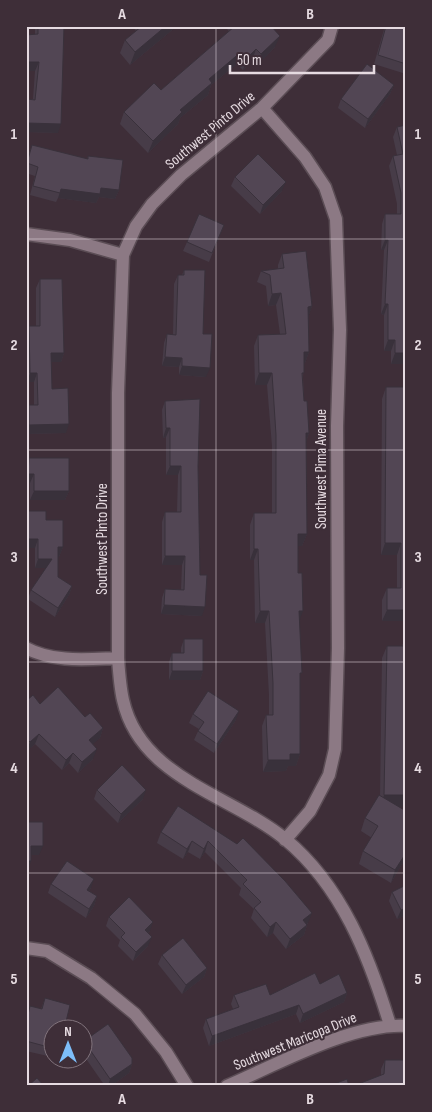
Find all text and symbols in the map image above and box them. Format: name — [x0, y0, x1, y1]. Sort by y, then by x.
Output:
text: A — [117, 5, 126, 24]
text: B — [306, 5, 314, 24]
scale bar — [230, 42, 373, 74]
text: 50 m — [237, 51, 262, 70]
street label: Southwest Pinto Drive — [161, 87, 259, 174]
text: 1 — [11, 125, 18, 144]
text: 1 — [415, 125, 422, 144]
text: 2 — [10, 336, 18, 355]
text: 2 — [414, 336, 422, 355]
street label: Southwest Pima Avenue — [312, 409, 331, 529]
street label: Southwest Pinto Drive — [93, 483, 112, 595]
text: 3 — [10, 548, 18, 567]
text: 3 — [414, 548, 422, 567]
text: 4 — [10, 759, 18, 778]
text: 4 — [414, 759, 422, 778]
text: 5 — [10, 970, 18, 989]
text: 5 — [414, 970, 422, 989]
street label: Southwest Maricopa Drive — [231, 1008, 360, 1075]
north arrow — [42, 1020, 92, 1070]
text: N — [64, 1023, 72, 1040]
text: A — [117, 1090, 126, 1109]
text: B — [306, 1090, 314, 1109]

